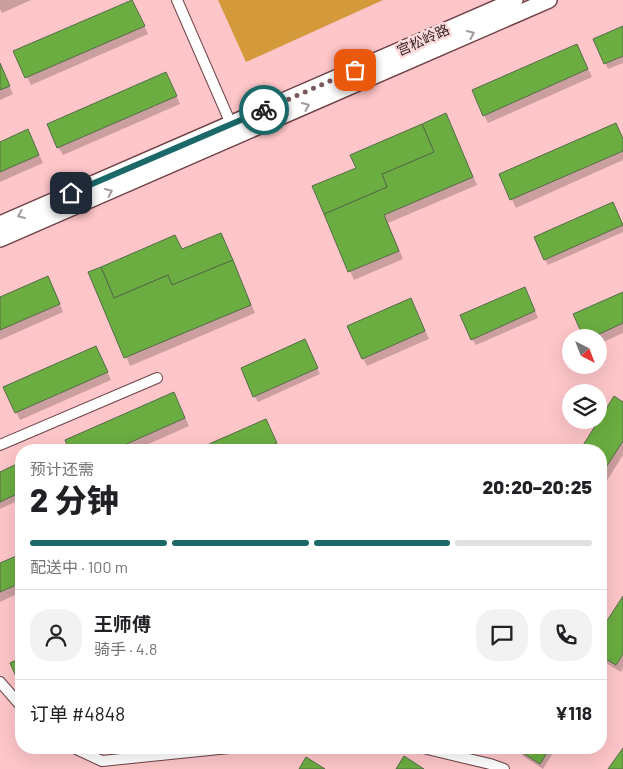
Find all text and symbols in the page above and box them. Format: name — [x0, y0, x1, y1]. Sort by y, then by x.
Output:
street label: 宫松岭路 — [394, 20, 452, 59]
one-way arrow — [466, 29, 475, 40]
pin — [334, 49, 376, 91]
icon: bag — [341, 56, 369, 84]
courier — [239, 85, 289, 135]
icon: bike — [250, 96, 278, 124]
one-way arrow — [301, 101, 310, 112]
pin — [50, 172, 92, 214]
icon: home — [57, 179, 85, 207]
one-way arrow — [104, 187, 113, 198]
one-way arrow — [17, 208, 26, 219]
north arrow — [562, 329, 608, 374]
map controls — [562, 329, 607, 429]
button: layers — [562, 384, 607, 429]
text: 预计还需 — [30, 459, 94, 478]
text: 20:20–20:25 — [482, 475, 592, 498]
text: 2 分钟 — [30, 480, 119, 518]
text: 配送中 · 100 m — [30, 557, 128, 576]
button: person — [30, 609, 82, 661]
button: chat — [476, 609, 528, 661]
button: phone — [540, 609, 592, 661]
text: 王师傅 — [94, 612, 151, 635]
text: 骑手 · 4.8 — [94, 639, 157, 658]
text: ¥118 — [555, 701, 592, 724]
text: 订单 #4848 — [30, 702, 125, 725]

